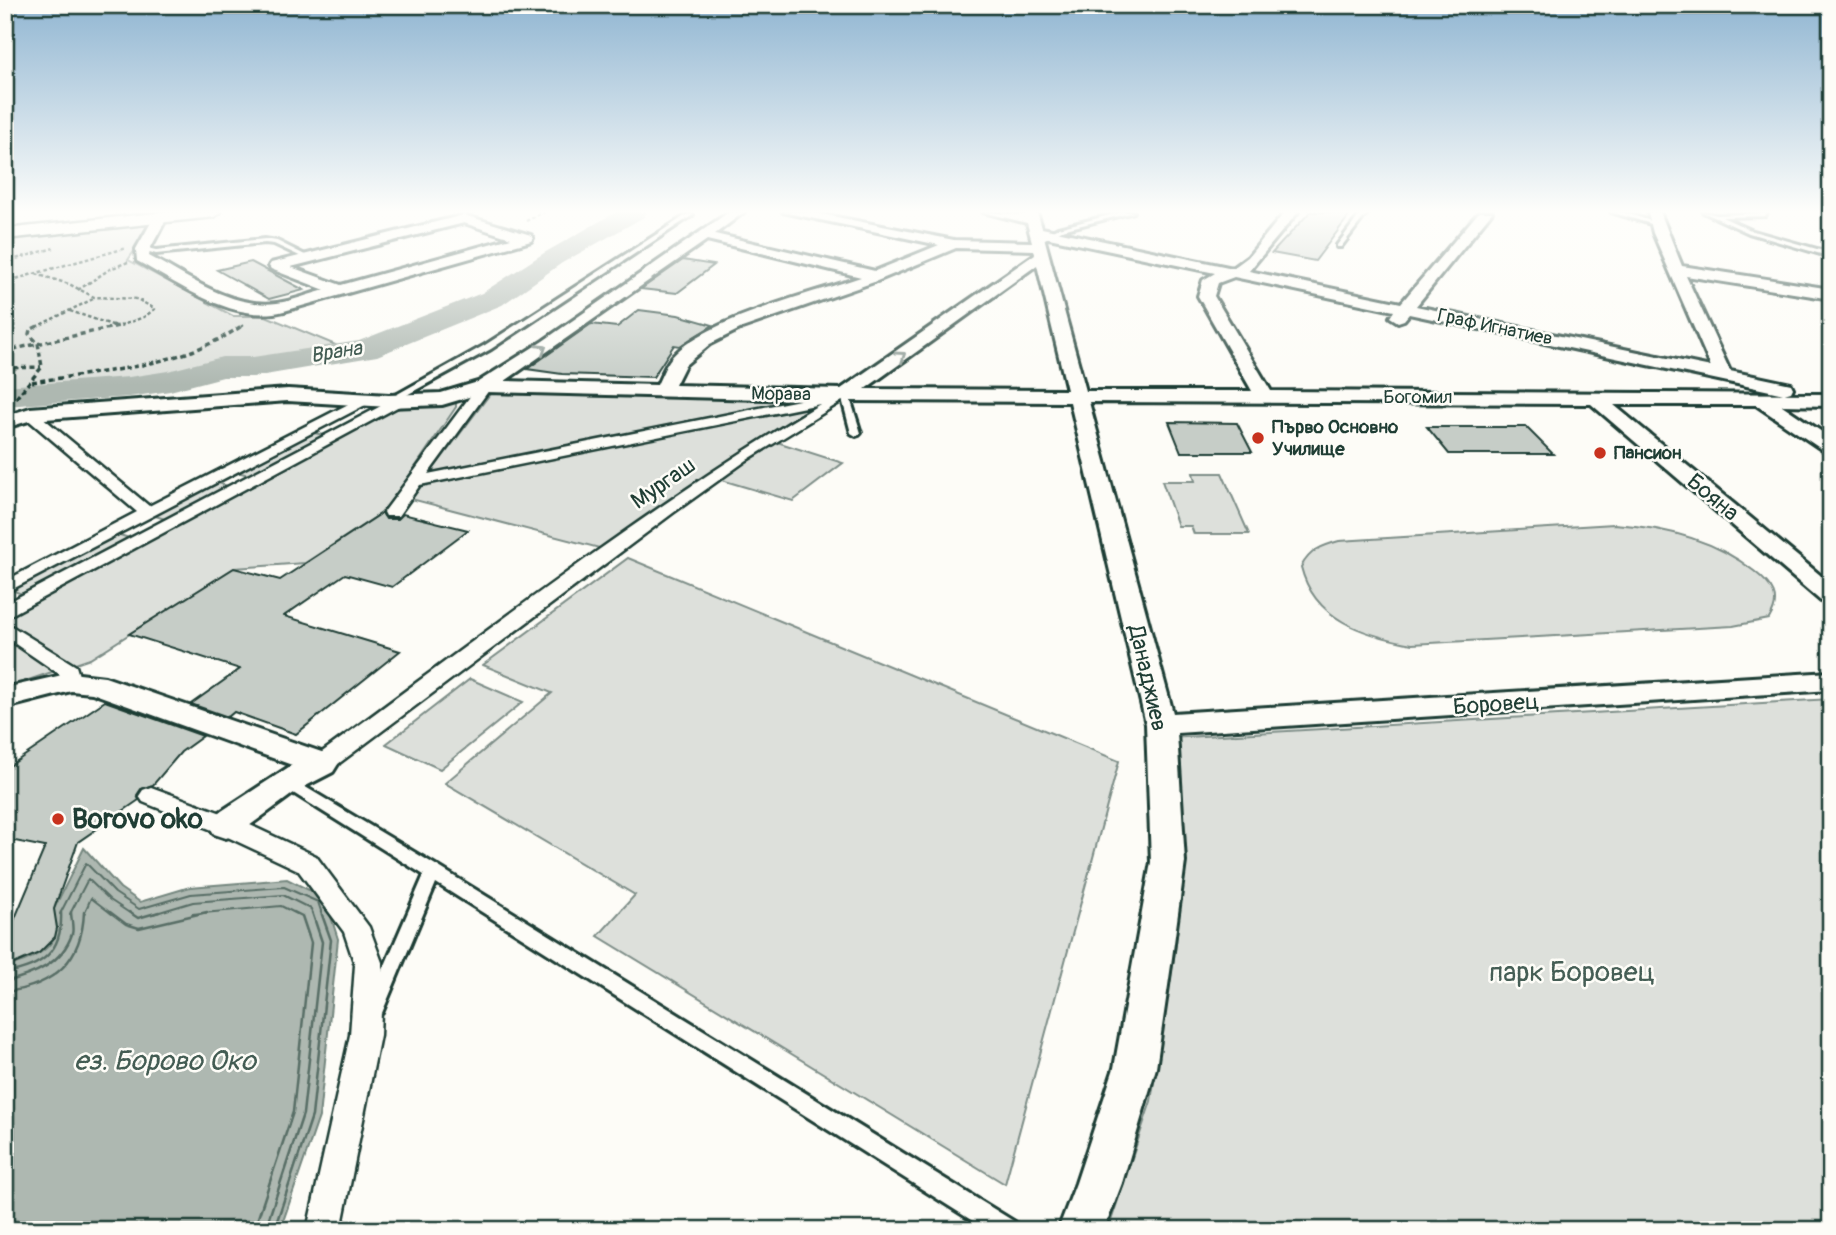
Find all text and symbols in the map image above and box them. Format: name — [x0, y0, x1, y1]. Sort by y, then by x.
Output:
street label: Граф Игнатиев — [1435, 303, 1555, 351]
water label: Врана — [308, 334, 365, 369]
one-way arrow — [534, 345, 547, 358]
one-way arrow — [893, 352, 906, 364]
street label: Морава — [751, 381, 811, 407]
street label: Богомил — [1383, 385, 1453, 409]
place label: Първо Основно Училище — [1272, 415, 1399, 461]
marker: Първо Основно Училище — [1250, 430, 1266, 446]
place label: Пансион — [1614, 441, 1682, 465]
marker: Пансион — [1592, 445, 1608, 461]
street label: Мургаш — [625, 450, 701, 516]
street label: Бояна — [1681, 467, 1745, 527]
street label: Данаджиев — [1121, 621, 1174, 734]
street label: Боровец — [1452, 687, 1540, 721]
place label: Borovo oko — [72, 802, 203, 837]
marker: Borovo oko — [50, 811, 66, 827]
park label: парк Боровец — [1489, 955, 1655, 990]
water label: ез. Борово Око — [74, 1044, 258, 1079]

